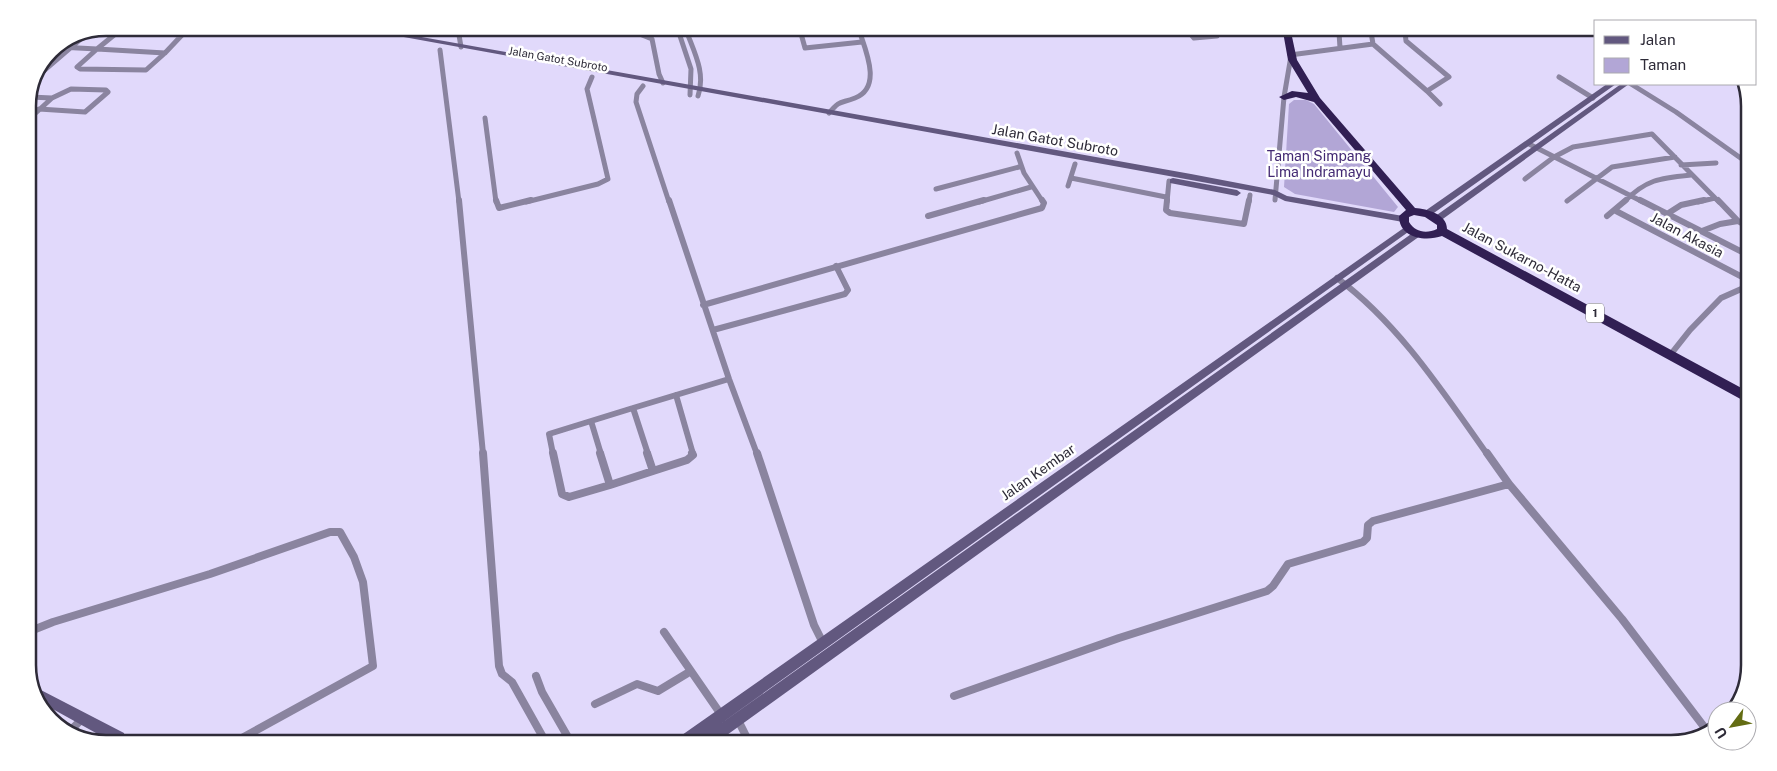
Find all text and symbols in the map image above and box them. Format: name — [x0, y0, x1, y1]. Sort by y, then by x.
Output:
legend — [1594, 20, 1757, 85]
text: Jalan — [1640, 31, 1676, 48]
street label: Jalan Gatot Subroto — [507, 44, 609, 74]
text: Taman — [1640, 56, 1686, 73]
street label: Jalan Gatot Subroto — [991, 121, 1120, 159]
park label: Taman Simpang Lima Indramayu — [1267, 148, 1371, 180]
street label: Jalan Akasia — [1648, 209, 1726, 261]
street label: Jalan Sukarno-Hatta — [1460, 219, 1584, 295]
road number: 1 — [1586, 304, 1604, 322]
street label: Jalan Kembar — [998, 440, 1078, 504]
north arrow — [1707, 701, 1757, 751]
text: U — [1712, 724, 1730, 741]

